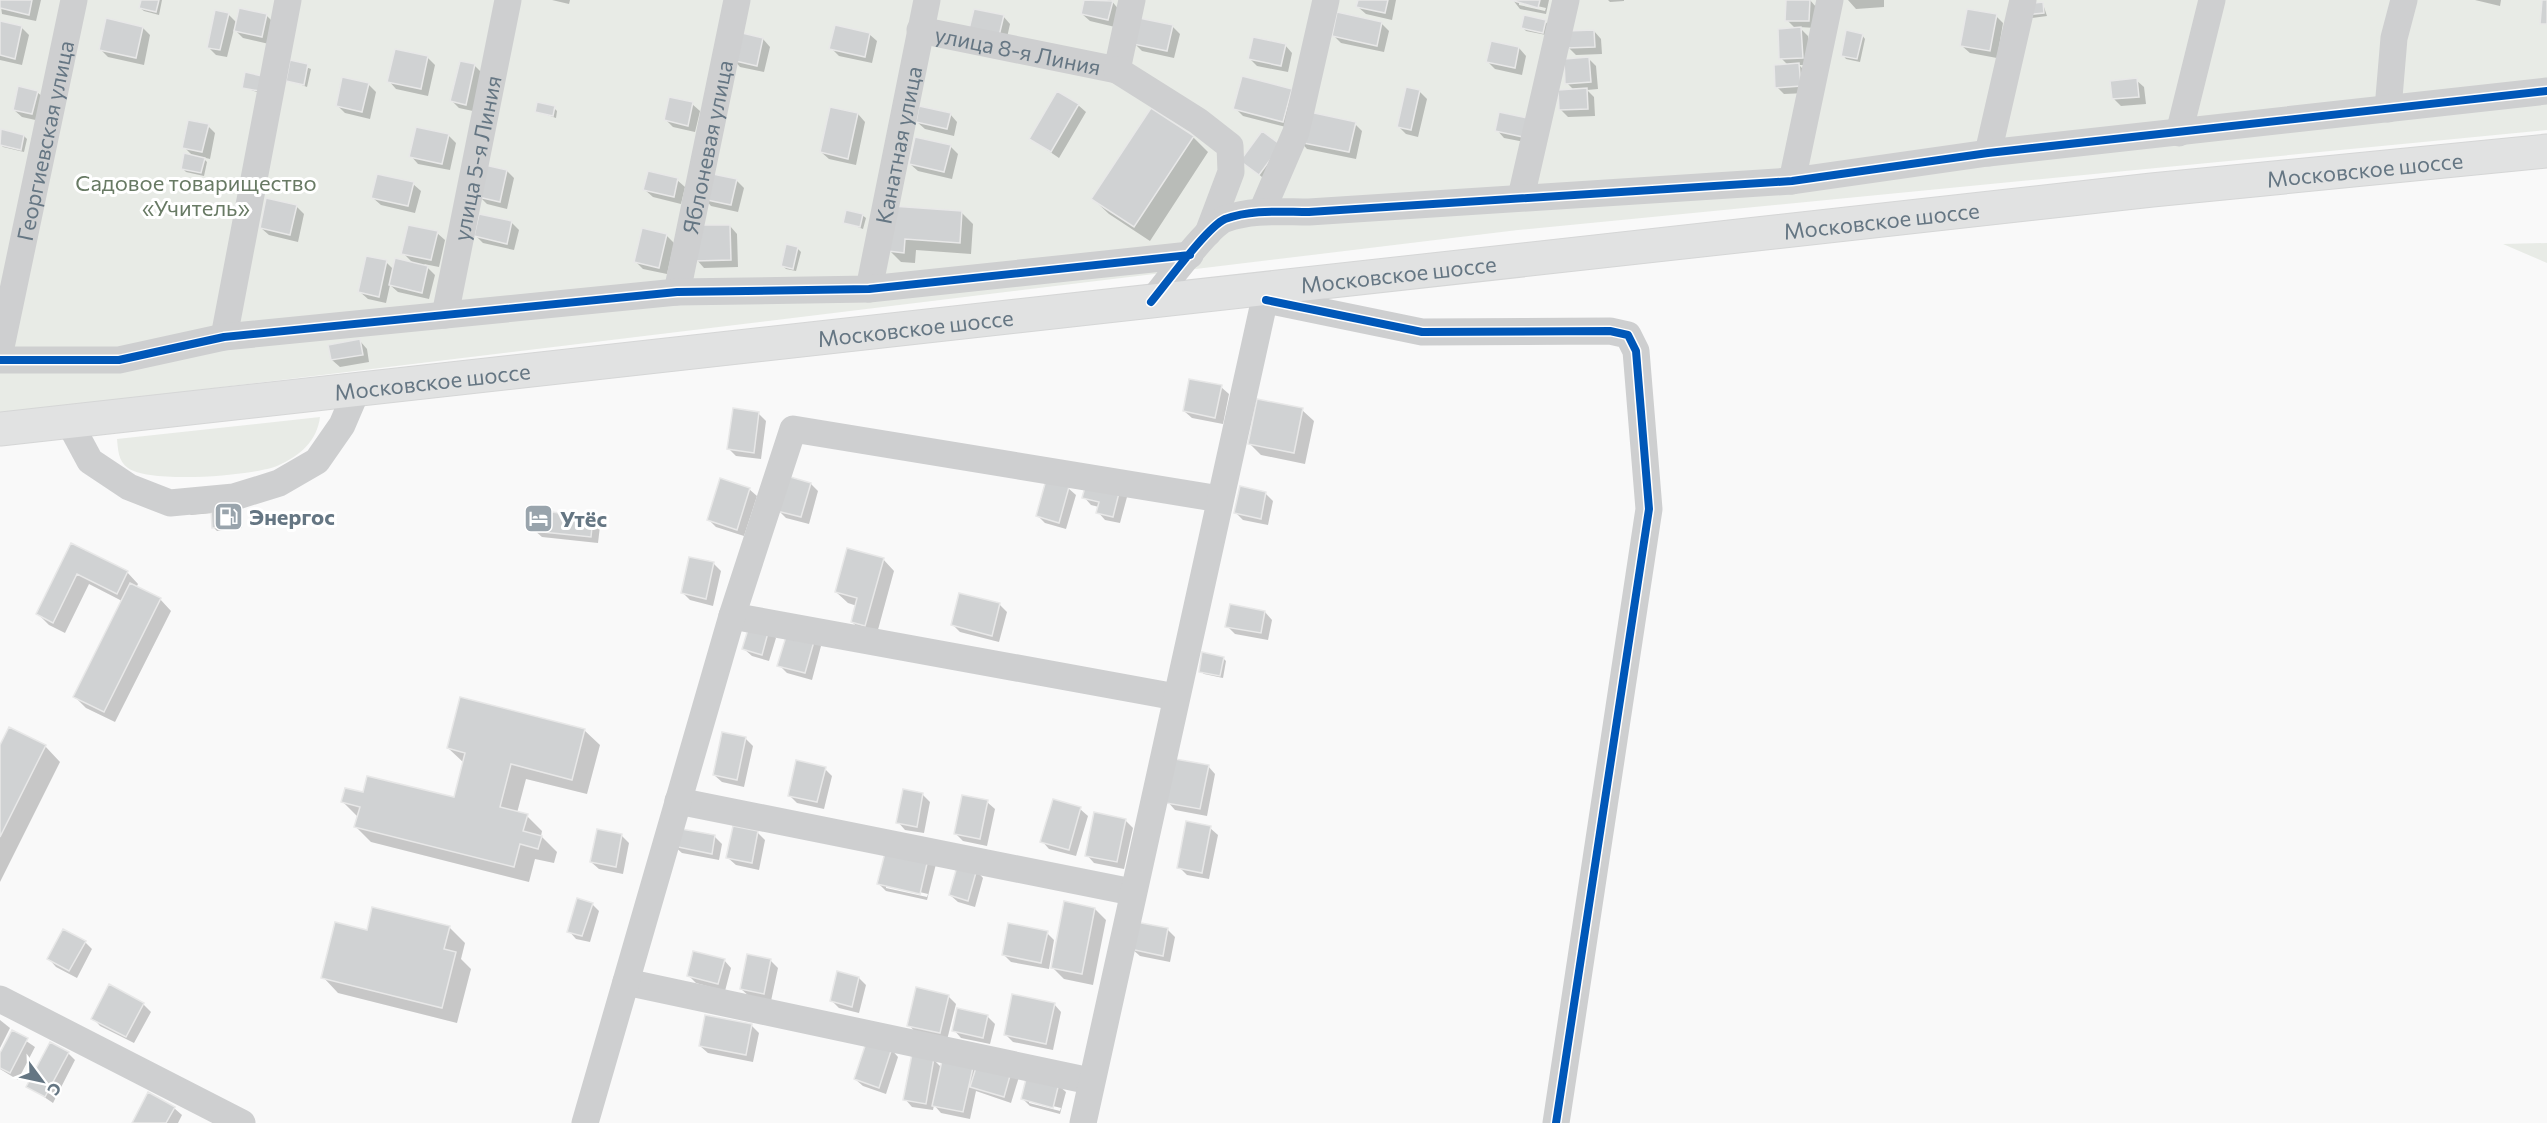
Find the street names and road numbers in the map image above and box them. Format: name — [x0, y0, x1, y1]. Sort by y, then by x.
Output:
street label: улица 8-я Линия — [933, 20, 1103, 80]
street label: Георгиевская улица — [10, 38, 79, 243]
street label: Яблоневая улица — [676, 58, 738, 236]
street label: Канатная улица — [869, 64, 927, 226]
street label: улица 5-я Линия — [447, 73, 506, 243]
street label: Московское шоссе — [2265, 146, 2464, 192]
street label: Московское шоссе — [1782, 196, 1981, 244]
street label: Московское шоссе — [1299, 249, 1498, 298]
street label: Московское шоссе — [816, 303, 1015, 352]
street label: Московское шоссе — [333, 357, 532, 405]

